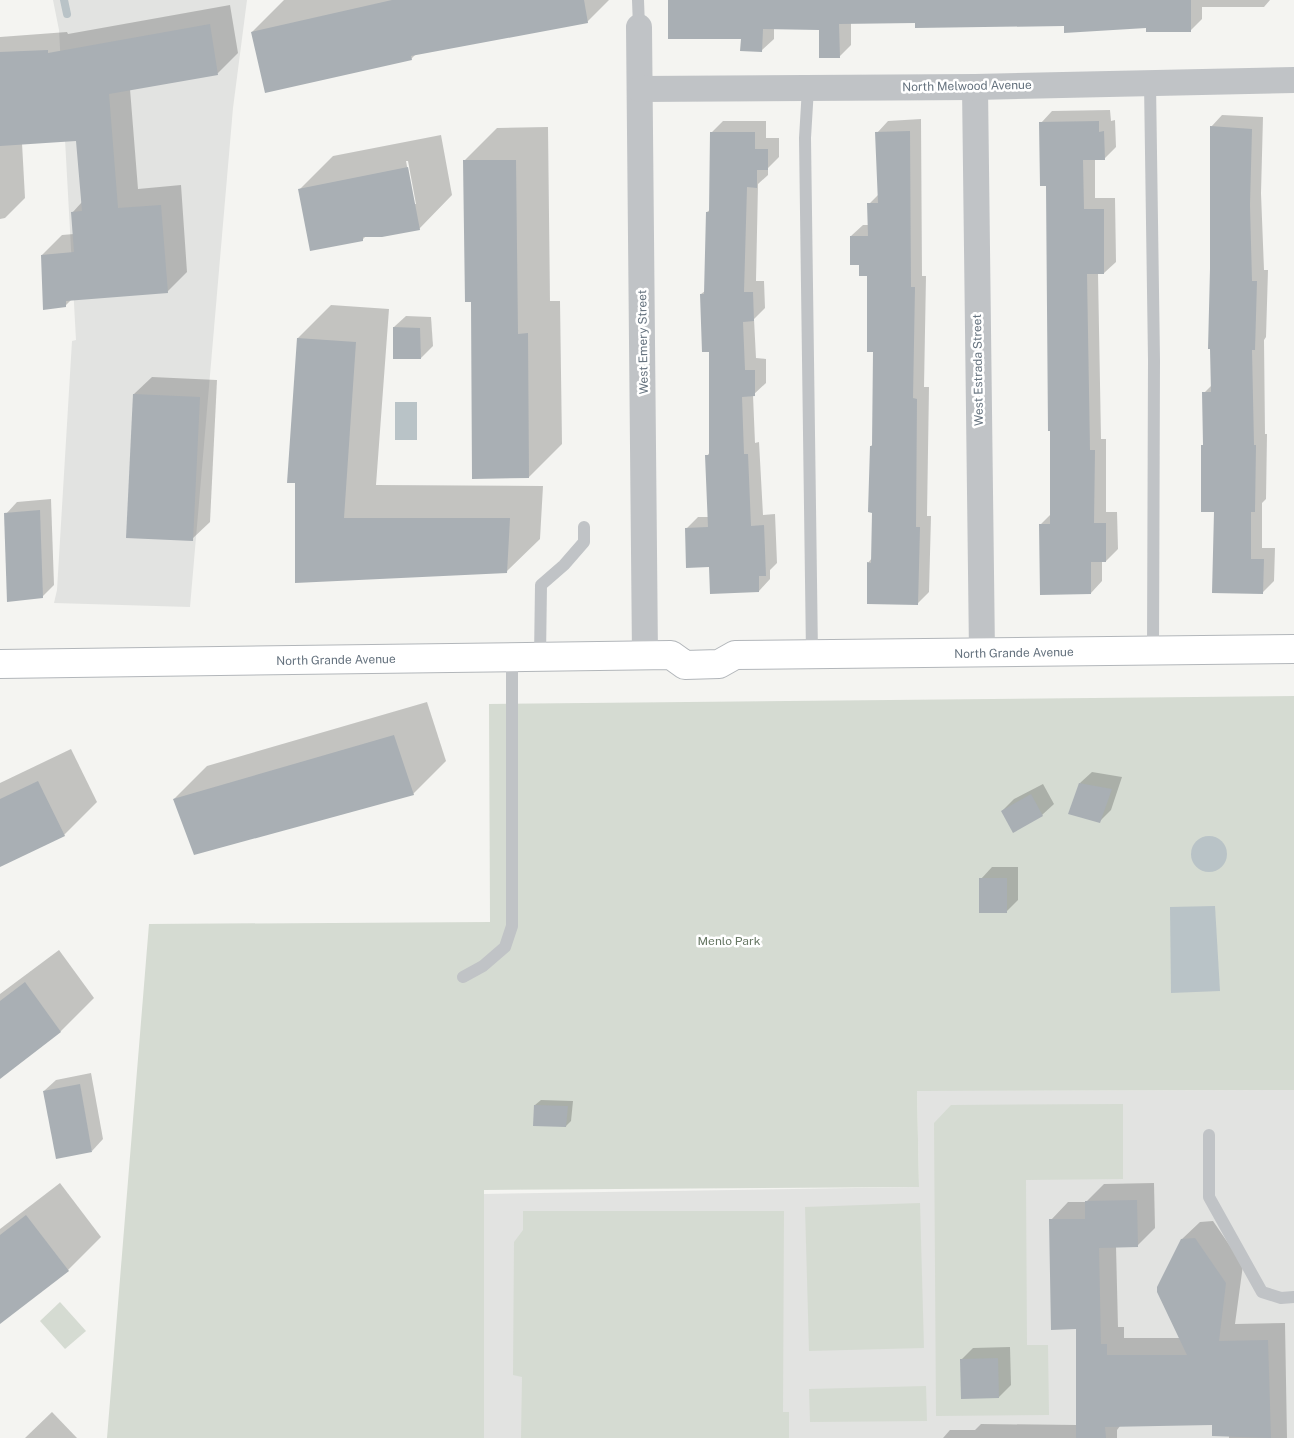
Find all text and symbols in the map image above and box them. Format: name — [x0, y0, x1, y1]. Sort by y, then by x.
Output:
street label: North Melwood Avenue — [902, 78, 1032, 94]
street label: West Emery Street — [635, 289, 651, 395]
street label: West Estrada Street — [970, 314, 986, 426]
street label: North Grande Avenue — [954, 645, 1074, 661]
street label: North Grande Avenue — [276, 652, 396, 668]
park label: Menlo Park — [698, 934, 761, 948]

